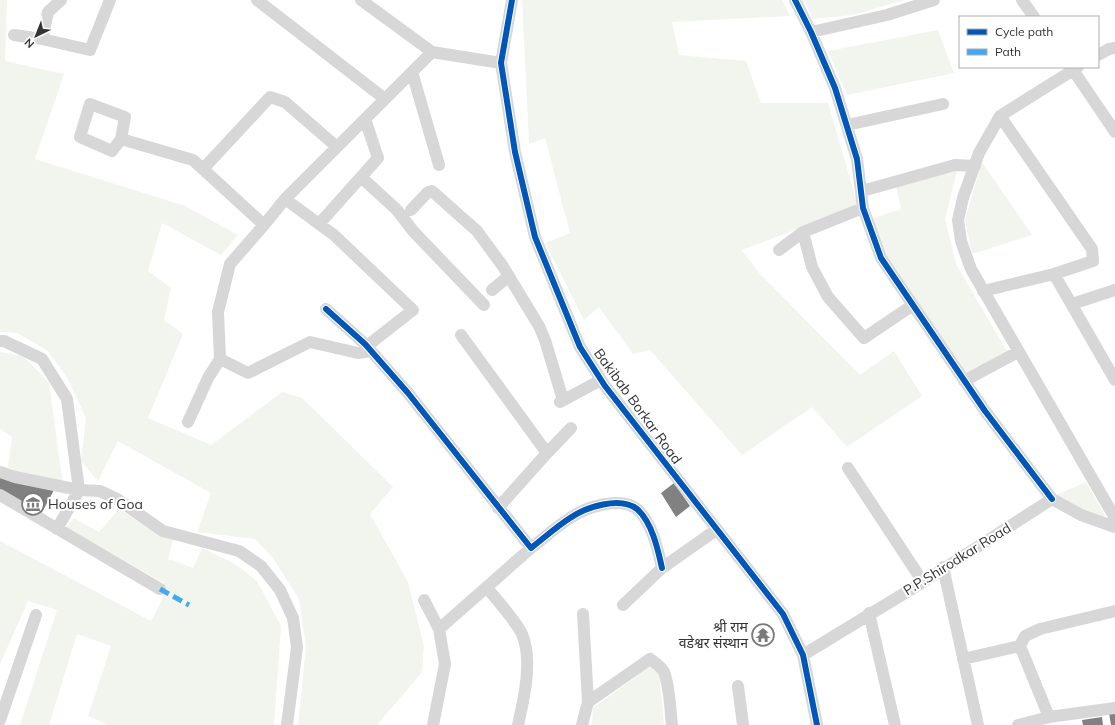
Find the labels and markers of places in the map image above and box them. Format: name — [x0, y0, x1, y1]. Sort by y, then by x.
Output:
museum icon: Houses of Goa — [20, 491, 46, 517]
place label: Houses of Goa — [48, 495, 143, 513]
place label: श्री राम वडेश्वर संस्थान — [679, 618, 749, 652]
temple icon: श्री राम वडेश्वर संस्थान — [750, 622, 776, 648]

